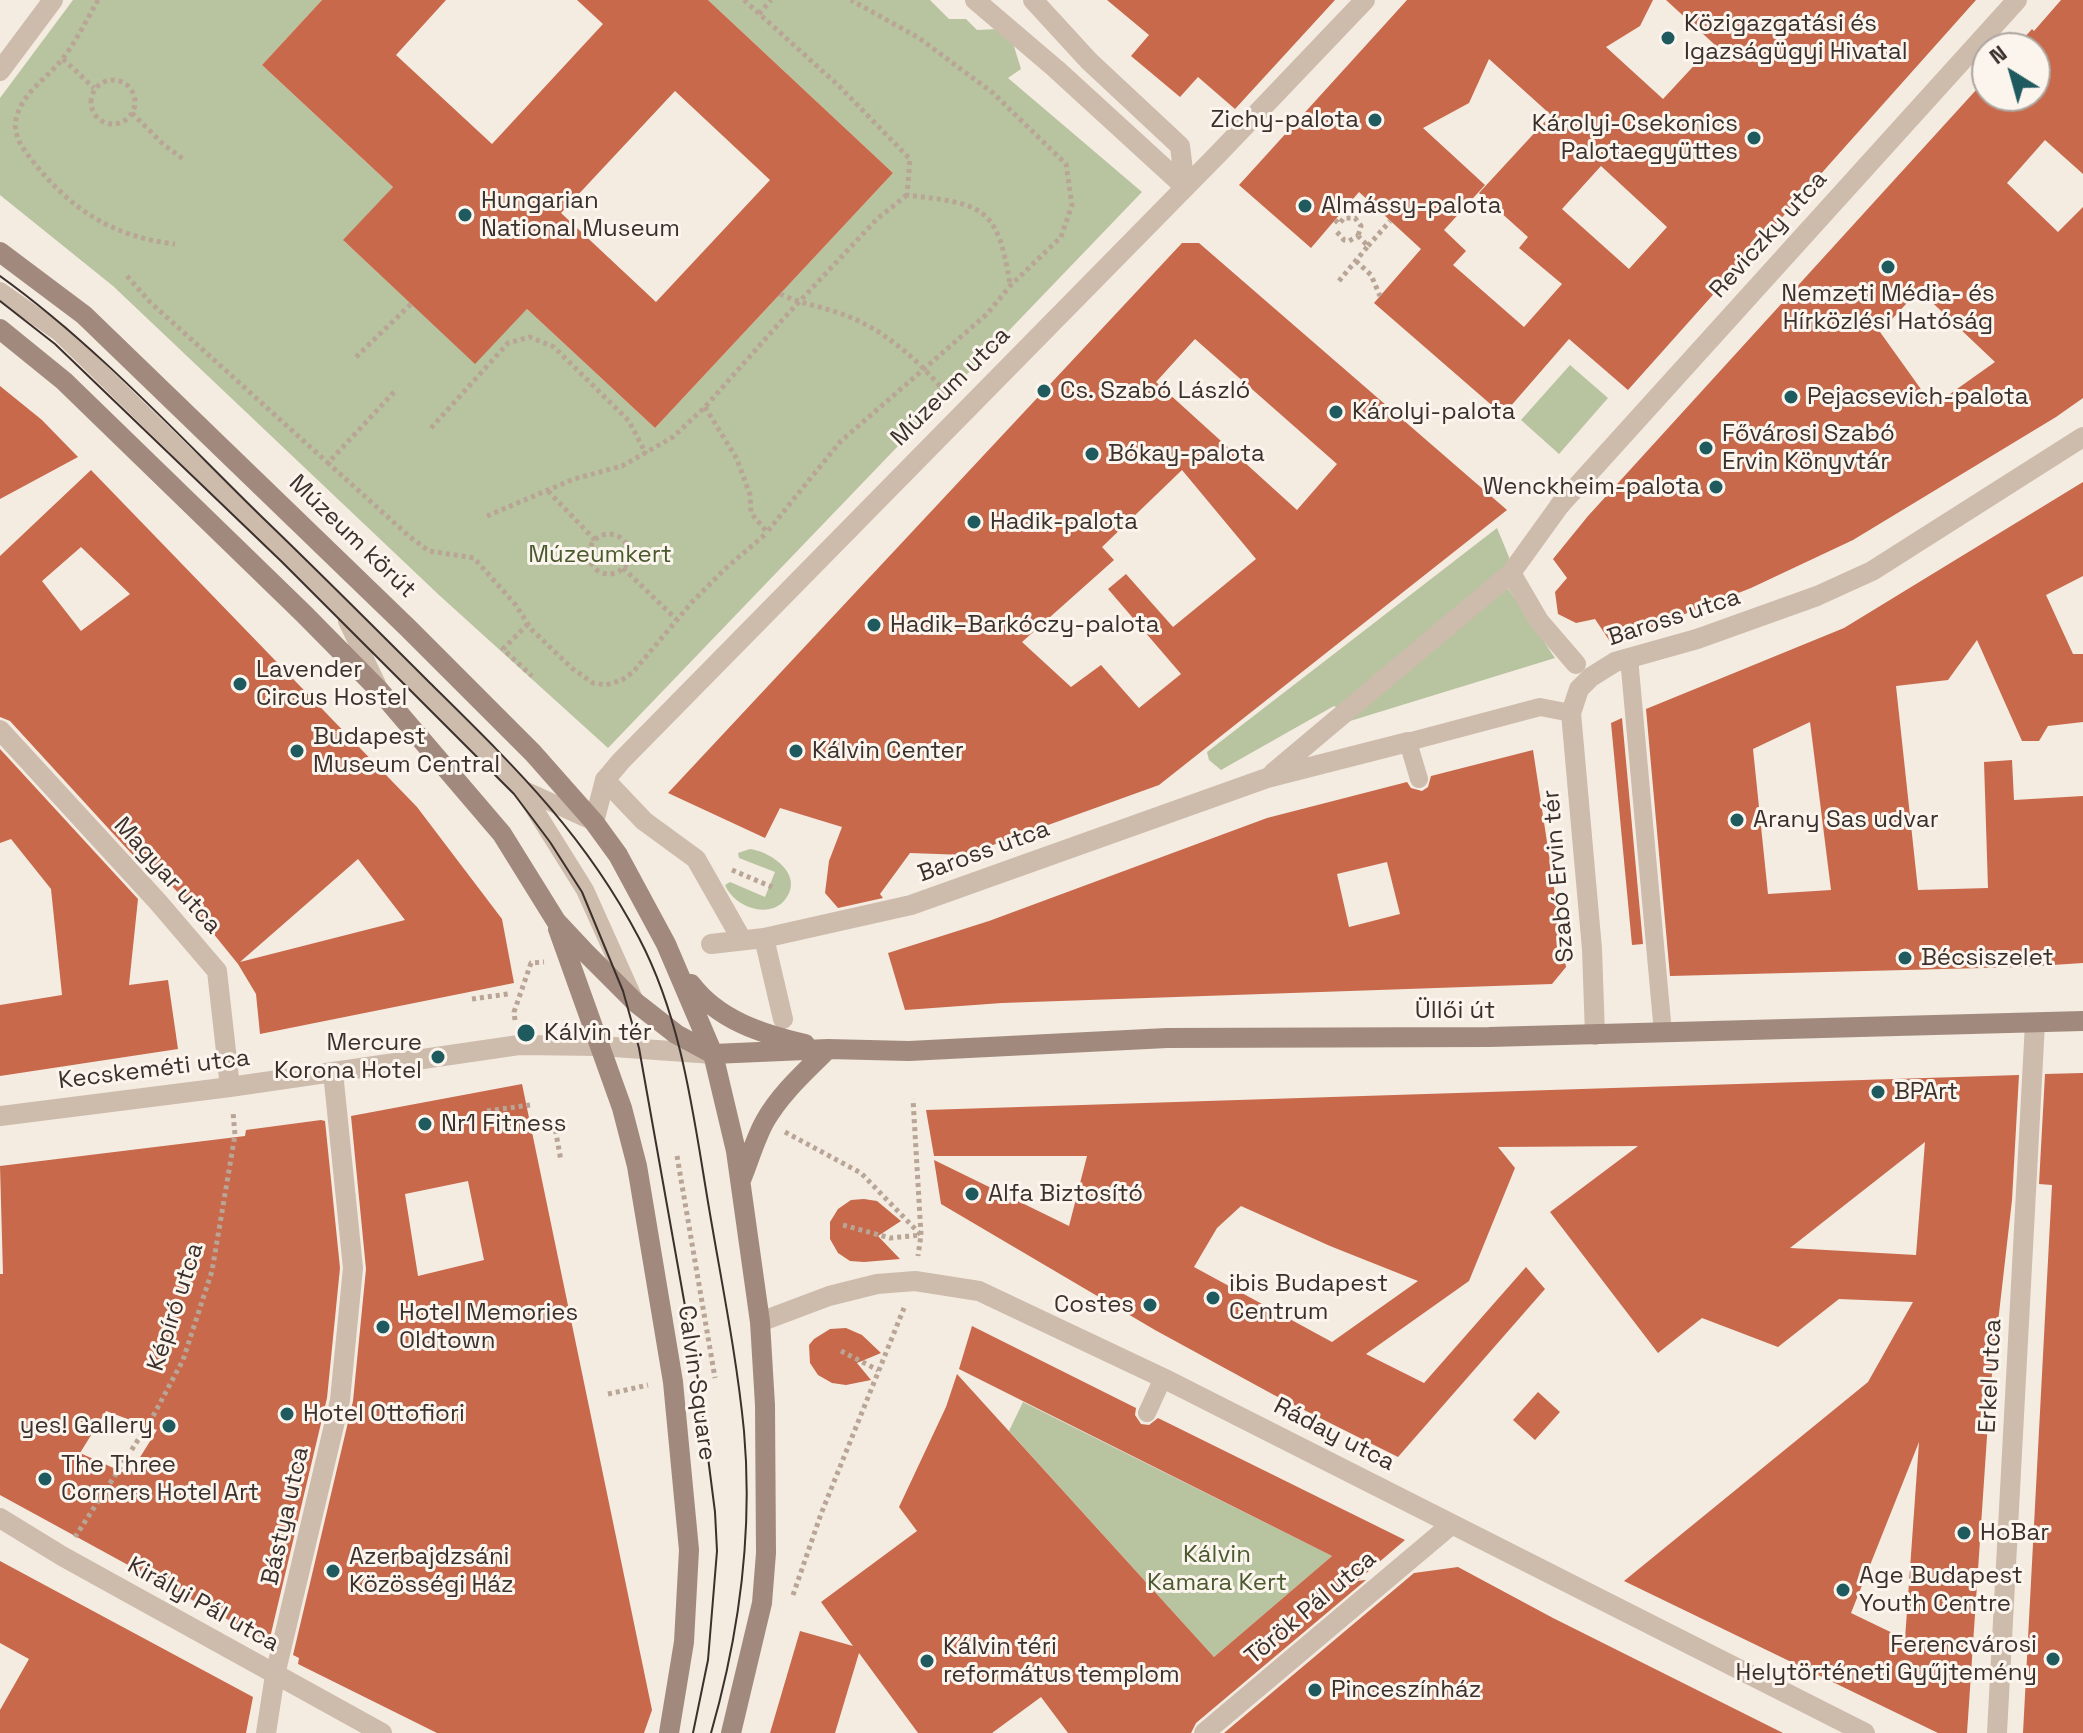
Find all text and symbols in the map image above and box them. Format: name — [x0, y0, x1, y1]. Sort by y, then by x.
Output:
place label: Közigazgatási és Igazságügyi Hivatal — [1684, 10, 1908, 66]
marker: Közigazgatási és Igazságügyi Hivatal — [1659, 29, 1677, 47]
north arrow — [1971, 32, 2051, 112]
text: N — [1983, 39, 2012, 70]
place label: Zichy-palota — [1211, 106, 1359, 134]
place label: Károlyi-Csekonics Palotaegyüttes — [1532, 110, 1738, 166]
marker: Zichy-palota — [1366, 111, 1384, 129]
marker: Károlyi-Csekonics Palotaegyüttes — [1745, 129, 1763, 147]
street label: Reviczky utca — [1704, 165, 1834, 305]
place label: Hungarian National Museum — [481, 187, 680, 243]
place label: Almássy-palota — [1321, 192, 1502, 220]
marker: Almássy-palota — [1296, 197, 1314, 215]
marker: Hungarian National Museum — [456, 206, 474, 224]
marker: Nemzeti Média- és Hírközlési Hatóság — [1879, 258, 1897, 276]
place label: Nemzeti Média- és Hírközlési Hatóság — [1781, 280, 1995, 336]
street label: Múzeum utca — [885, 321, 1017, 453]
place label: Cs. Szabó László — [1060, 377, 1250, 405]
marker: Cs. Szabó László — [1035, 382, 1053, 400]
place label: Pejacsevich-palota — [1807, 383, 2028, 411]
marker: Pejacsevich-palota — [1782, 388, 1800, 406]
place label: Károlyi-palota — [1352, 398, 1516, 426]
marker: Károlyi-palota — [1327, 403, 1345, 421]
place label: Fővárosi Szabó Ervin Könyvtár — [1722, 420, 1895, 476]
marker: Fővárosi Szabó Ervin Könyvtár — [1697, 439, 1715, 457]
place label: Bókay-palota — [1108, 440, 1265, 468]
marker: Bókay-palota — [1083, 445, 1101, 463]
street label: Múzeum körút — [283, 469, 421, 605]
place label: Wenckheim-palota — [1483, 473, 1700, 501]
marker: Wenckheim-palota — [1707, 478, 1725, 496]
place label: Hadik-palota — [990, 508, 1138, 536]
marker: Hadik-palota — [965, 513, 983, 531]
park label: Múzeumkert — [528, 541, 672, 569]
street label: Baross utca — [1604, 583, 1744, 653]
place label: Hadik–Barkóczy-palota — [890, 611, 1159, 639]
marker: Hadik–Barkóczy-palota — [865, 616, 883, 634]
place label: Lavender Circus Hostel — [256, 656, 407, 712]
marker: Lavender Circus Hostel — [231, 675, 249, 693]
place label: Budapest Museum Central — [313, 723, 500, 779]
place label: Kálvin Center — [812, 737, 964, 765]
marker: Budapest Museum Central — [288, 742, 306, 760]
marker: Kálvin Center — [787, 742, 805, 760]
street label: Szabó Ervin tér — [1537, 788, 1581, 964]
place label: Arany Sas udvar — [1753, 806, 1939, 834]
marker: Arany Sas udvar — [1728, 811, 1746, 829]
street label: Magyar utca — [107, 812, 227, 940]
street label: Baross utca — [914, 815, 1054, 889]
place label: Bécsiszelet — [1921, 944, 2054, 972]
marker: Bécsiszelet — [1896, 949, 1914, 967]
street label: Üllői út — [1415, 997, 1495, 1025]
place label: Kálvin tér — [544, 1019, 652, 1047]
marker: Kálvin tér — [515, 1022, 537, 1044]
place label: Mercure Korona Hotel — [274, 1029, 422, 1085]
street label: Kecskeméti utca — [57, 1044, 251, 1096]
marker: Mercure Korona Hotel — [429, 1048, 447, 1066]
place label: BPArt — [1894, 1078, 1958, 1106]
marker: BPArt — [1869, 1083, 1887, 1101]
place label: Nr1 Fitness — [441, 1110, 566, 1138]
marker: Nr1 Fitness — [416, 1115, 434, 1133]
place label: Alfa Biztosító — [988, 1180, 1143, 1208]
marker: Alfa Biztosító — [963, 1185, 981, 1203]
street label: Képíró utca — [142, 1239, 210, 1375]
place label: ibis Budapest Centrum — [1229, 1270, 1388, 1326]
marker: ibis Budapest Centrum — [1204, 1289, 1222, 1307]
place label: Costes — [1054, 1291, 1134, 1319]
marker: Costes — [1141, 1296, 1159, 1314]
place label: Hotel Memories Oldtown — [399, 1299, 578, 1355]
street label: Calvin Square — [671, 1304, 721, 1462]
marker: Hotel Memories Oldtown — [374, 1318, 392, 1336]
street label: Erkel utca — [1974, 1318, 2008, 1434]
street label: Ráday utca — [1269, 1392, 1399, 1478]
place label: Hotel Ottofiori — [303, 1400, 465, 1428]
marker: Hotel Ottofiori — [278, 1405, 296, 1423]
place label: yes! Gallery — [20, 1412, 153, 1440]
marker: yes! Gallery — [160, 1417, 178, 1435]
street label: Bástya utca — [256, 1444, 316, 1588]
place label: The Three Corners Hotel Art — [61, 1451, 259, 1507]
marker: The Three Corners Hotel Art — [36, 1470, 54, 1488]
place label: HoBar — [1980, 1519, 2049, 1547]
marker: HoBar — [1955, 1524, 1973, 1542]
park label: Kálvin Kamara Kert — [1147, 1541, 1287, 1597]
place label: Azerbajdzsáni Közösségi Ház — [349, 1543, 513, 1599]
street label: Török Pál utca — [1239, 1545, 1383, 1671]
street label: Királyi Pál utca — [122, 1551, 284, 1659]
marker: Azerbajdzsáni Közösségi Ház — [324, 1562, 342, 1580]
place label: Age Budapest Youth Centre — [1859, 1562, 2023, 1618]
marker: Age Budapest Youth Centre — [1834, 1581, 1852, 1599]
place label: Ferencvárosi Helytörténeti Gyűjtemény — [1736, 1631, 2037, 1687]
place label: Kálvin téri református templom — [943, 1633, 1180, 1689]
marker: Ferencvárosi Helytörténeti Gyűjtemény — [2044, 1650, 2062, 1668]
marker: Kálvin téri református templom — [918, 1652, 936, 1670]
place label: Pinceszínház — [1331, 1676, 1481, 1704]
marker: Pinceszínház — [1306, 1681, 1324, 1699]

